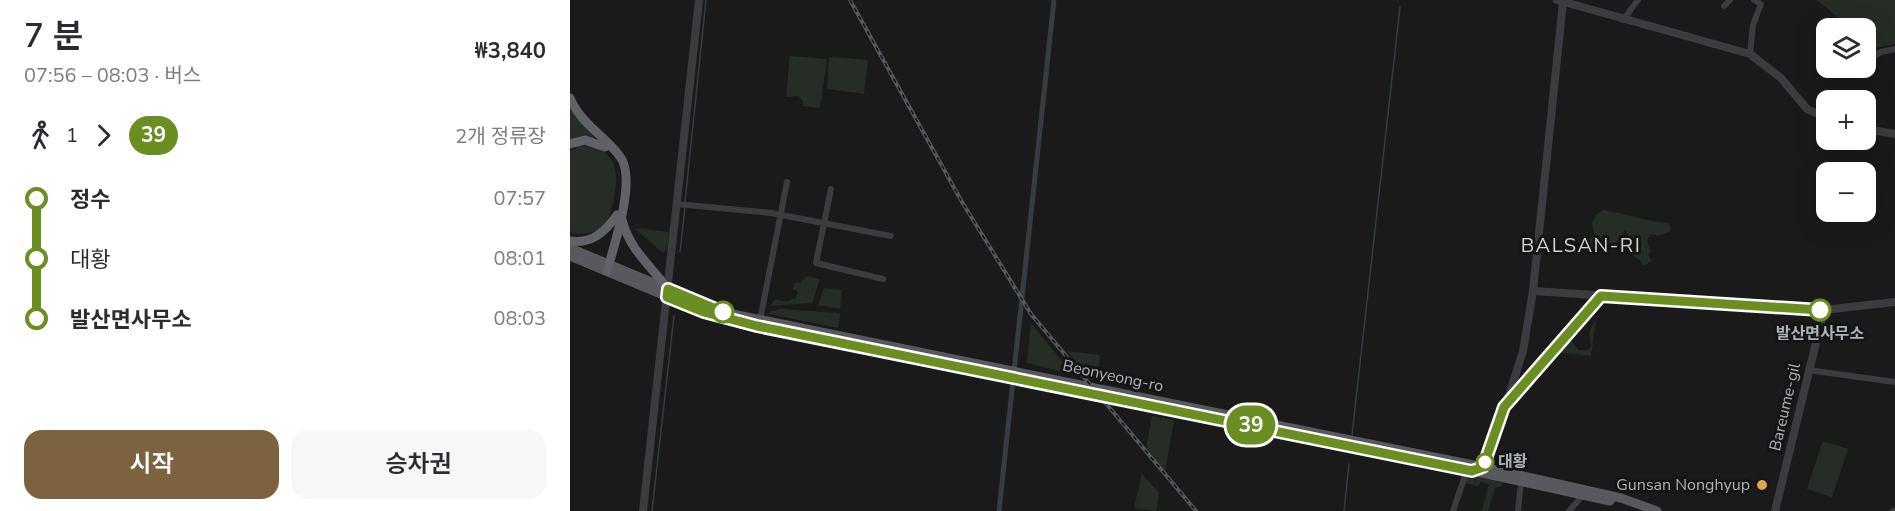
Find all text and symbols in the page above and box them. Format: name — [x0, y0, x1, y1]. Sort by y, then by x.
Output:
text: 7 분 — [24, 14, 83, 59]
map controls — [1816, 18, 1876, 222]
button: layers — [1816, 18, 1876, 78]
text: ₩3,840 — [475, 36, 546, 66]
text: 07:56 – 08:03 · 버스 — [24, 62, 201, 89]
button: + — [1816, 90, 1876, 150]
icon: walk — [24, 119, 57, 152]
icon: forward — [87, 119, 120, 152]
text: 39 — [141, 121, 166, 149]
text: 1 — [66, 122, 78, 149]
text: 2개 정류장 — [455, 123, 546, 150]
button: − — [1816, 162, 1876, 222]
text: 정수 — [70, 185, 110, 215]
text: 07:57 — [493, 185, 546, 212]
district label: BALSAN-RI — [1521, 232, 1641, 259]
text: 대황 — [70, 245, 110, 275]
text: 08:01 — [493, 245, 546, 272]
marker: 발산면사무소 — [1809, 299, 1831, 321]
unlabelled marker — [712, 301, 734, 323]
text: 발산면사무소 — [70, 305, 191, 335]
text: 08:03 — [493, 305, 546, 332]
place label: 발산면사무소 — [1776, 323, 1864, 345]
street label: Beonyeong-ro — [1061, 355, 1166, 397]
street label: Bareume-gil — [1764, 361, 1806, 453]
line badge: 39 — [1224, 406, 1278, 444]
text: 39 — [1238, 411, 1264, 439]
button: 시작 — [24, 430, 279, 499]
button: 승차권 — [291, 430, 546, 499]
place label: 대황 — [1498, 451, 1528, 473]
marker: 대황 — [1476, 453, 1494, 471]
place label: Gunsan Nonghyup — [1616, 474, 1750, 496]
marker: Gunsan Nonghyup — [1755, 478, 1769, 492]

